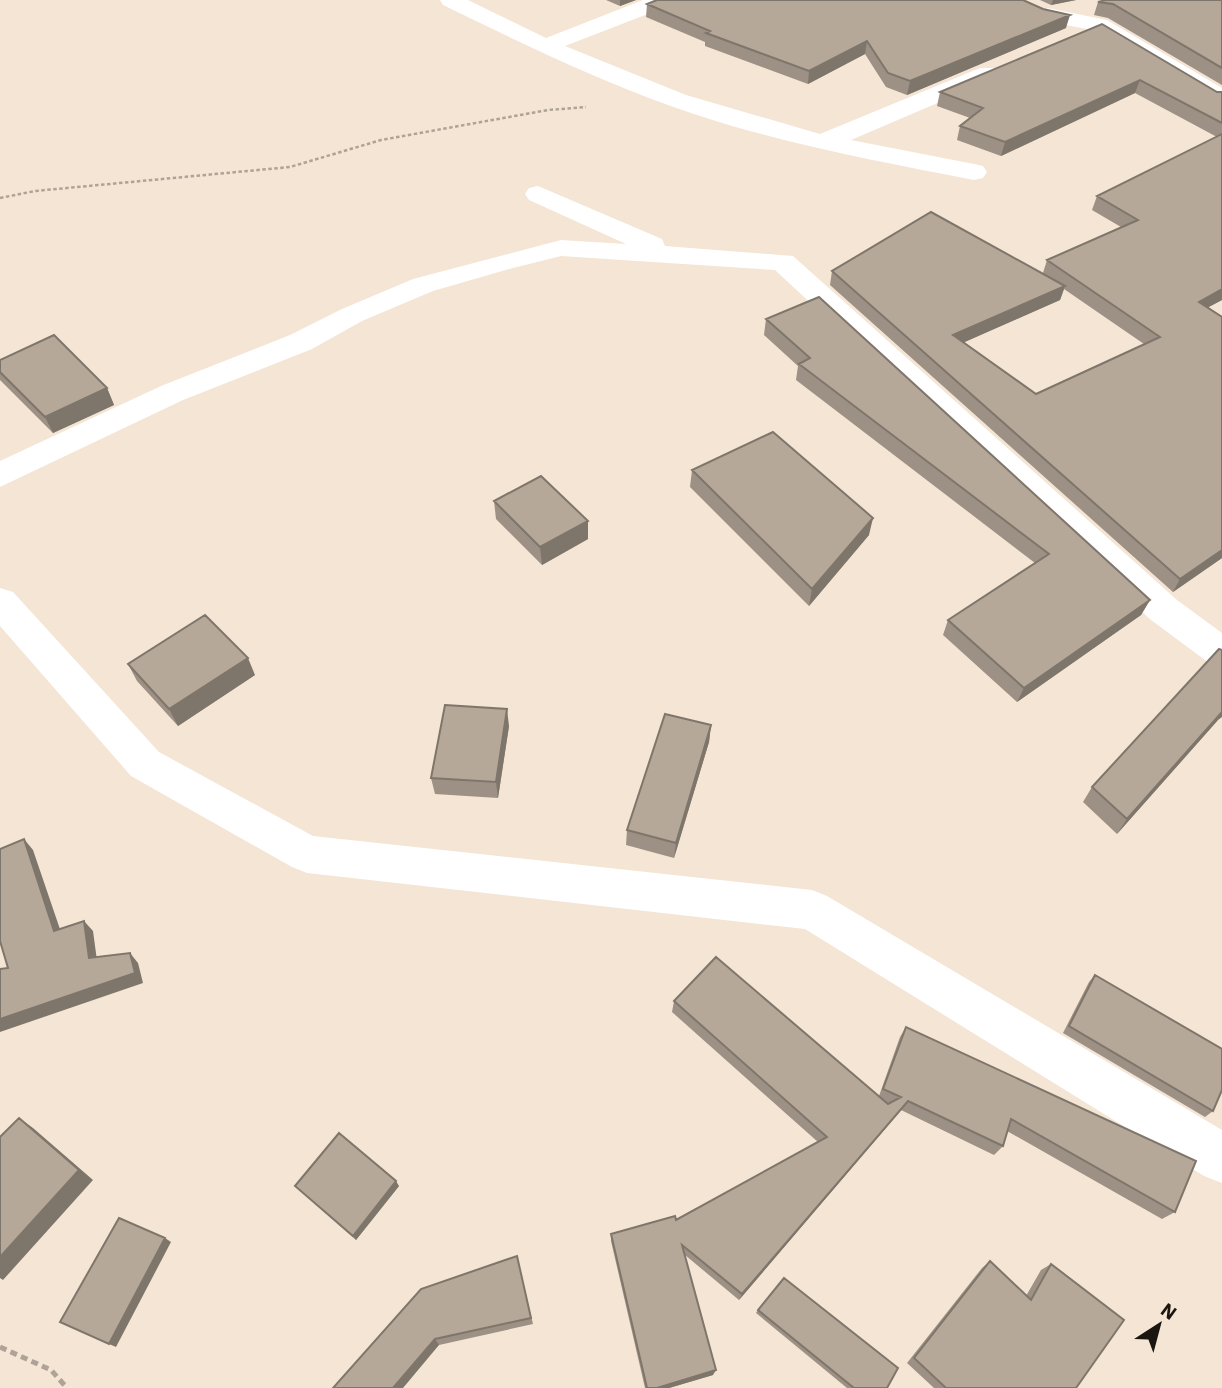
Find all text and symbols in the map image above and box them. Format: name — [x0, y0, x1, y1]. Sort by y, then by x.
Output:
north arrow — [1124, 1290, 1194, 1360]
text: N — [1156, 1297, 1182, 1325]

